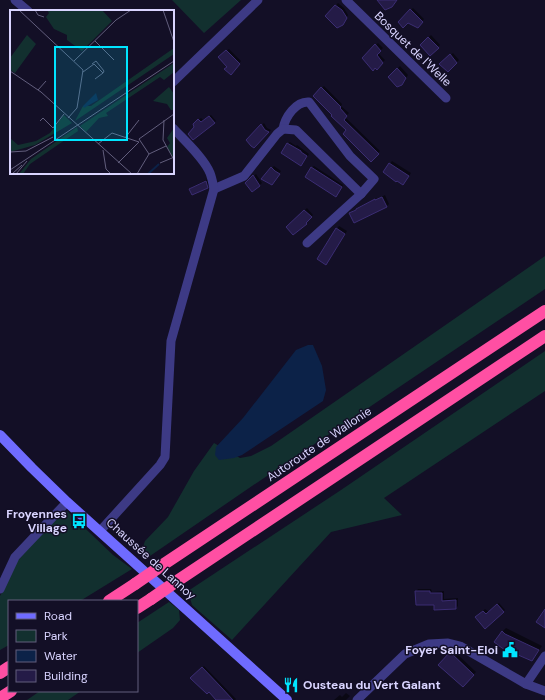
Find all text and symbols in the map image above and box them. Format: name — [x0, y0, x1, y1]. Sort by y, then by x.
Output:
street label: Bosquet de l'Welle — [371, 8, 455, 90]
inset map — [10, 10, 174, 174]
street label: Autoroute de Wallonie — [263, 403, 375, 485]
place label: Froyennes Village — [6, 506, 67, 536]
bus stop icon: Froyennes Village — [70, 512, 88, 530]
street label: Chaussée de Lannoy — [103, 514, 199, 604]
legend — [8, 600, 138, 692]
text: Road — [44, 608, 72, 624]
text: Park — [44, 628, 68, 644]
public building icon: Foyer Saint-Eloi — [501, 641, 519, 659]
place label: Foyer Saint-Eloi — [405, 642, 498, 658]
text: Water — [44, 648, 78, 664]
text: Building — [44, 668, 88, 684]
restaurant icon: Ousteau du Vert Galant — [282, 676, 300, 694]
place label: Ousteau du Vert Galant — [303, 677, 441, 693]

